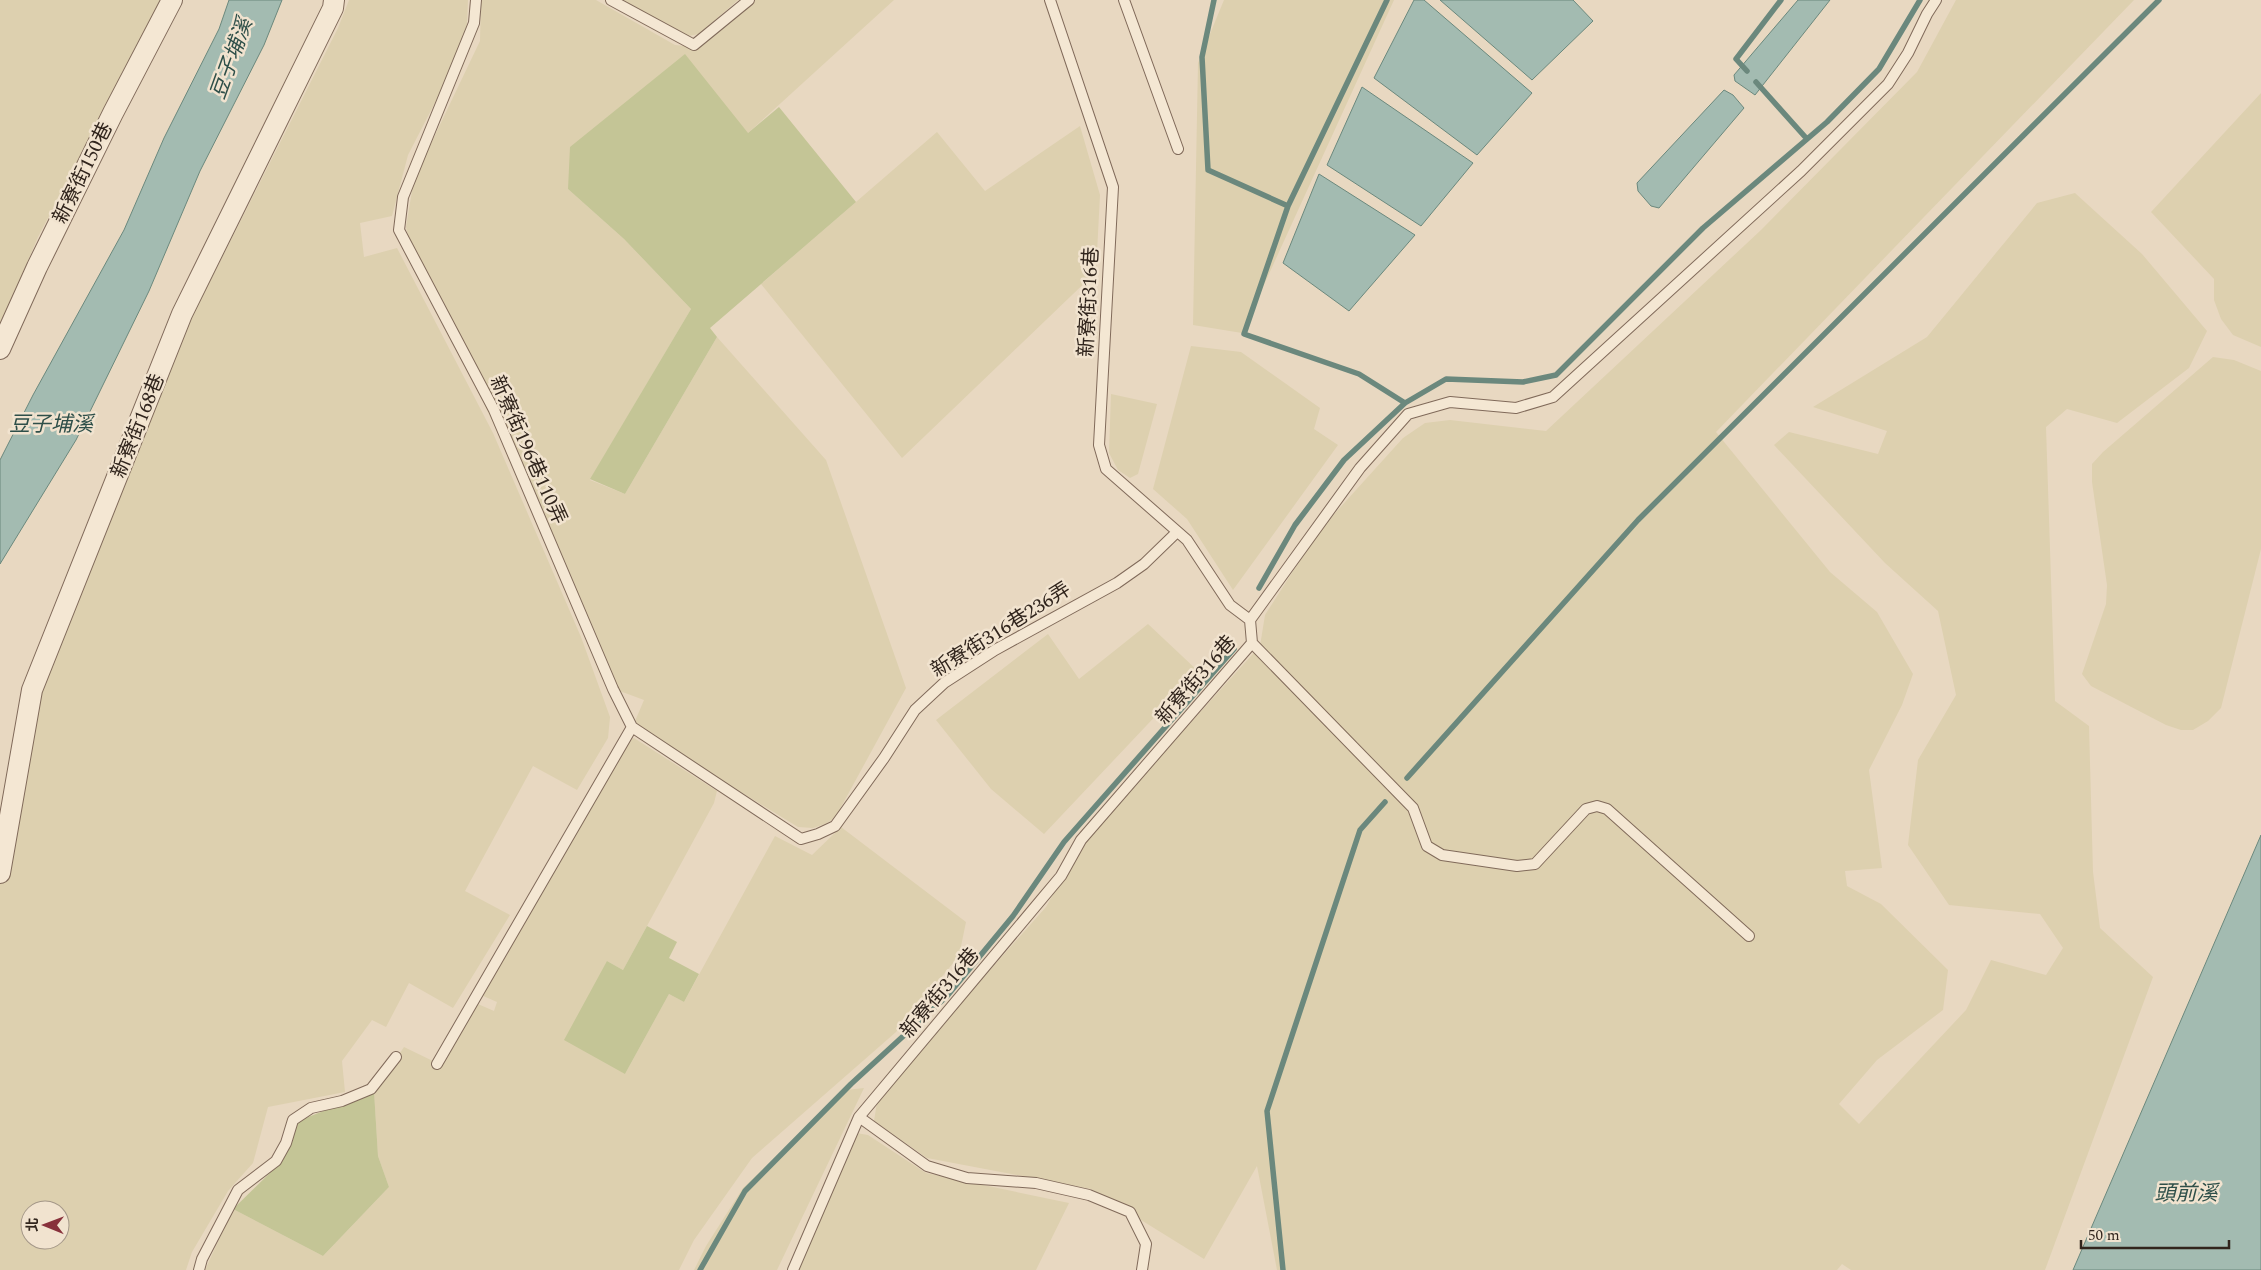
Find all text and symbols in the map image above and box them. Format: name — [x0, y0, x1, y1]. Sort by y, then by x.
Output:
water label: 豆子埔溪 — [203, 11, 262, 104]
street label: 新寮街150巷 — [45, 117, 121, 229]
street label: 新寮街316巷 — [1071, 246, 1107, 358]
street label: 新寮街168巷 — [103, 369, 173, 483]
street label: 新寮街196巷110弄 — [482, 371, 574, 529]
water label: 豆子埔溪 — [9, 409, 96, 441]
street label: 新寮街316巷236弄 — [925, 575, 1077, 685]
street label: 新寮街316巷 — [1149, 629, 1243, 731]
street label: 新寮街316巷 — [893, 941, 987, 1045]
water label: 頭前溪 — [2155, 1178, 2220, 1210]
north arrow — [20, 1200, 70, 1250]
text: 北 — [22, 1218, 43, 1232]
scale bar — [2081, 1218, 2228, 1250]
text: 50 m — [2088, 1224, 2120, 1247]

